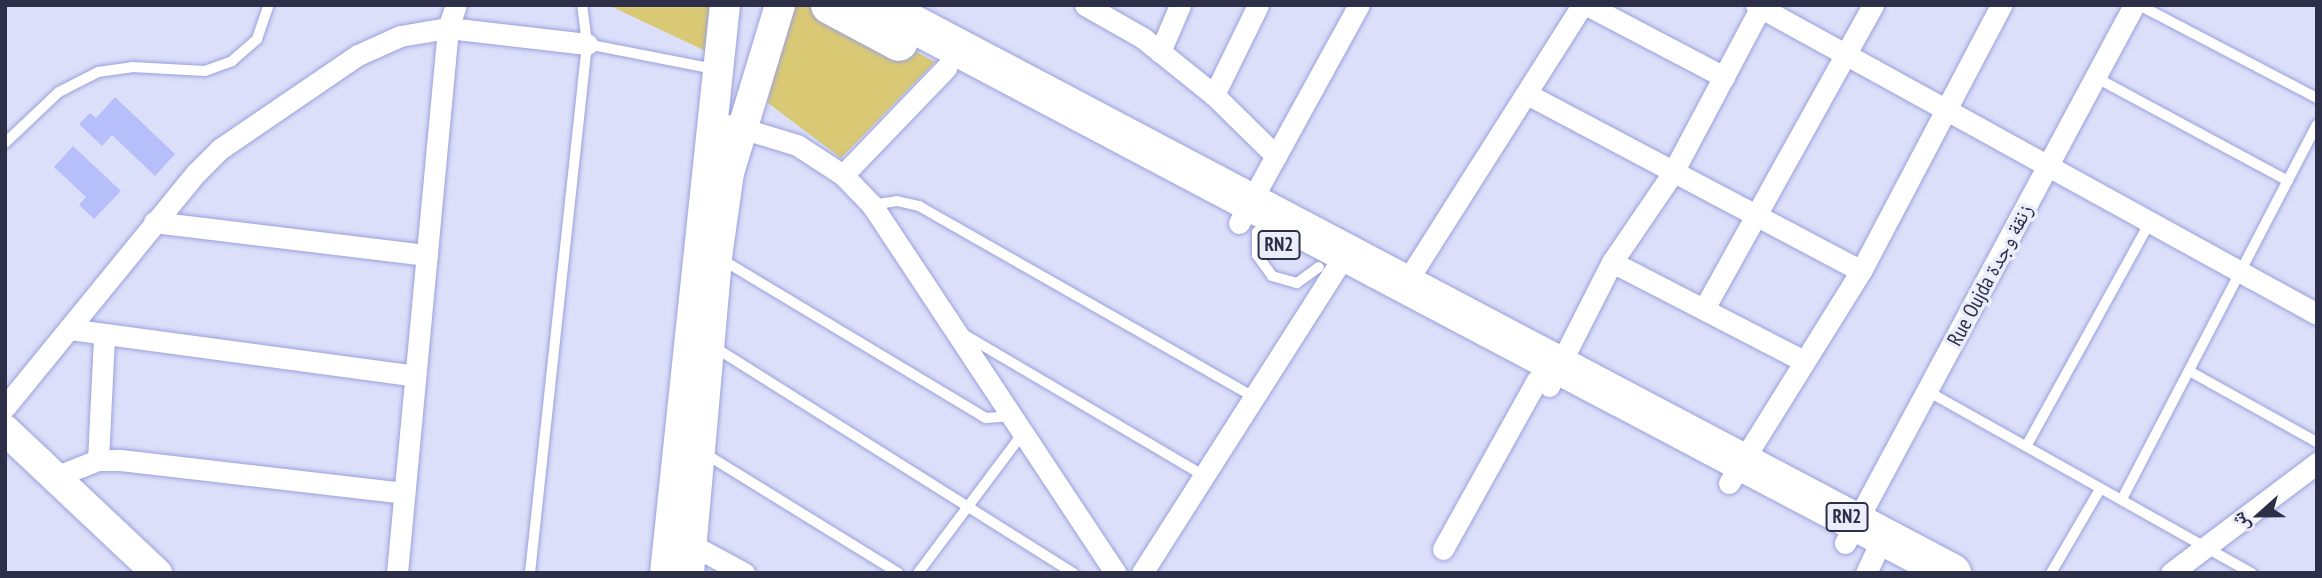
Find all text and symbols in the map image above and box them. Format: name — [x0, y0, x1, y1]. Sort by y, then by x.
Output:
street label: Rue Oujda زنقة وجدة — [1942, 200, 2038, 350]
road number: RN2 — [1256, 230, 1302, 260]
north arrow — [2224, 480, 2294, 550]
road number: RN2 — [1824, 502, 1870, 532]
text: ش — [2225, 509, 2254, 536]

